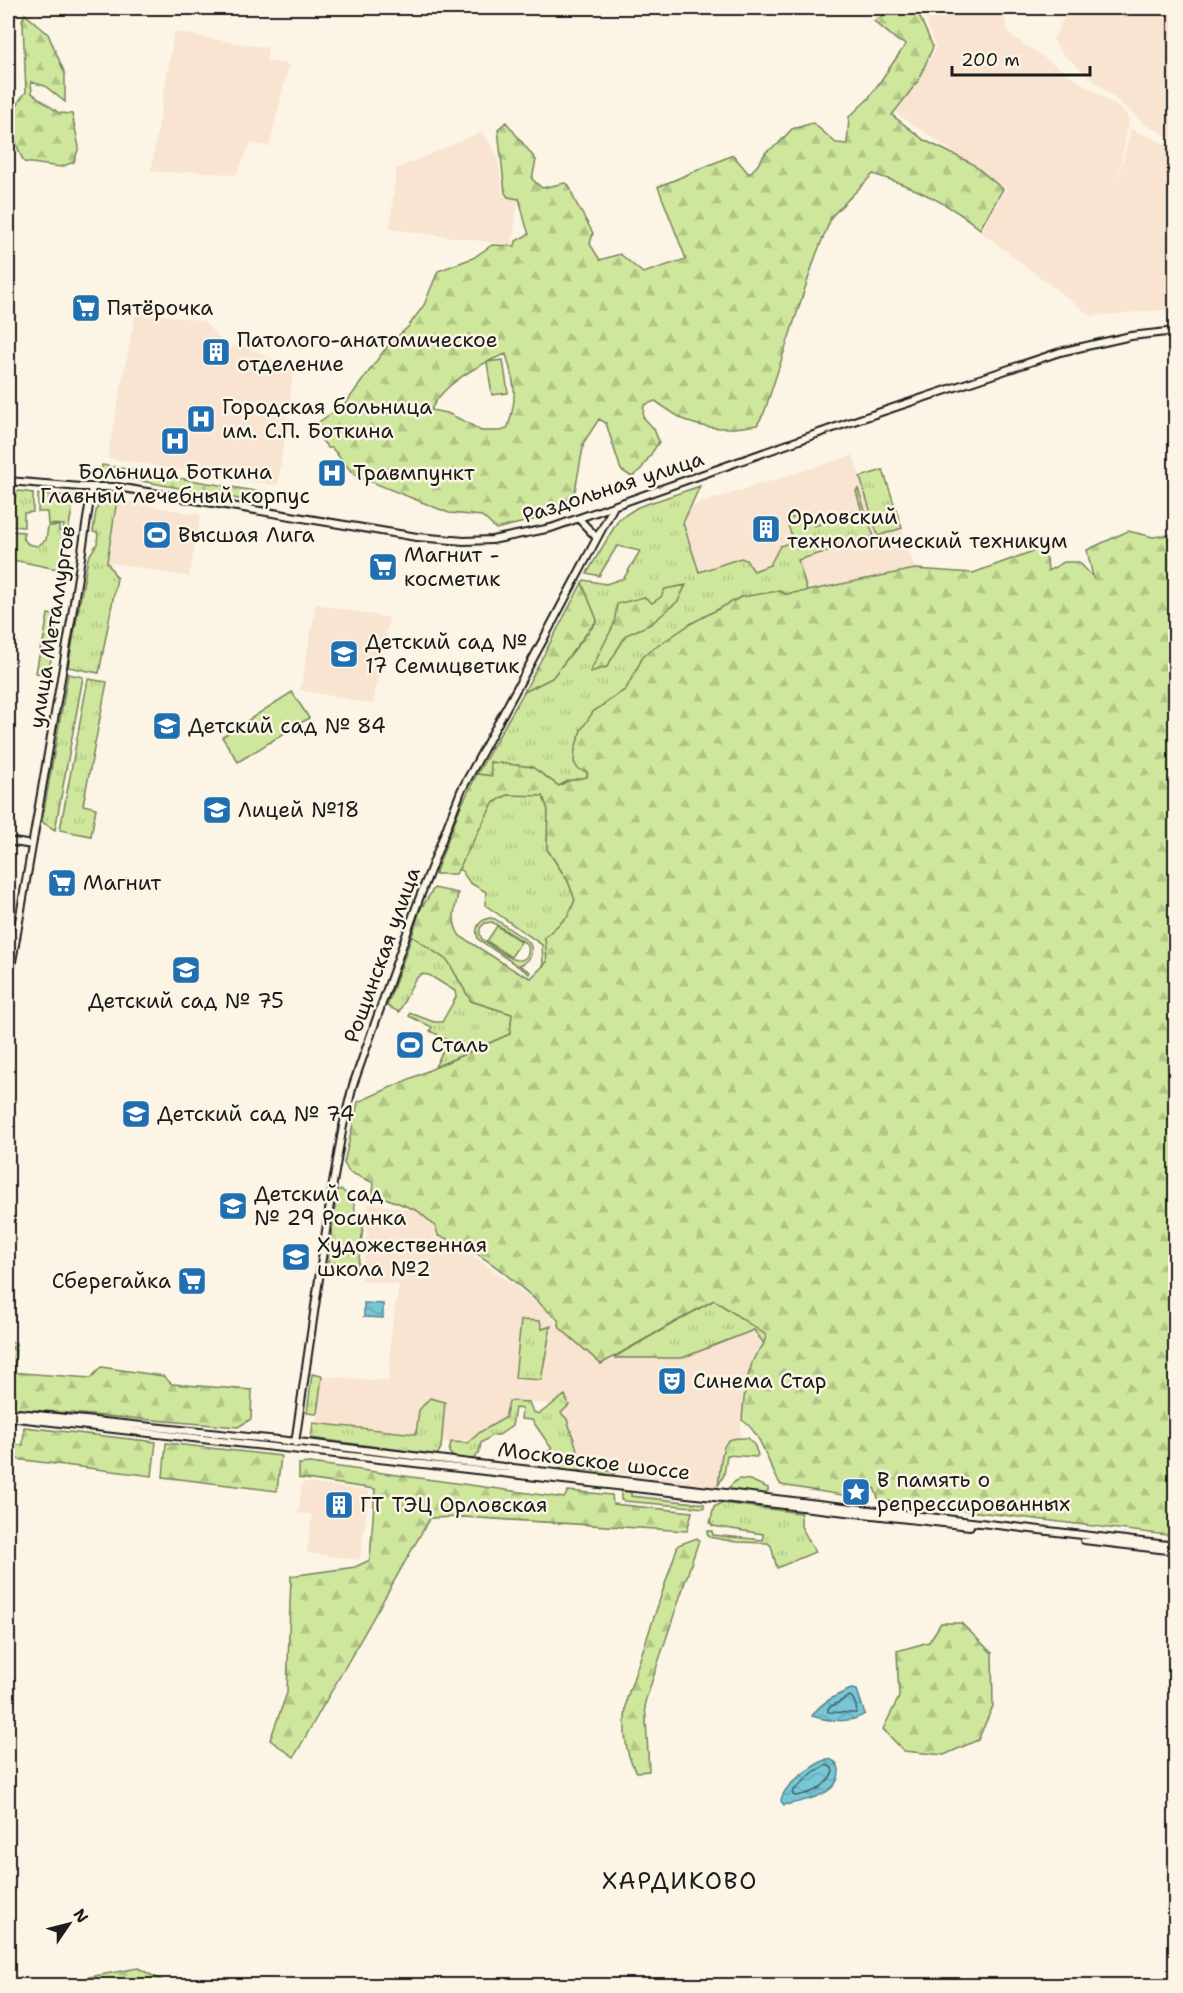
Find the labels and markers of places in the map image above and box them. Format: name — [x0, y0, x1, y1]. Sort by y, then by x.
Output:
supermarket icon: Пятёрочка — [70, 292, 102, 324]
place label: Пятёрочка — [107, 294, 213, 322]
place label: Патолого-анатомическое отделение — [237, 326, 498, 378]
building icon: Патолого-анатомическое отделение — [200, 336, 232, 368]
place label: Городская больница им. С.П. Боткина — [222, 393, 432, 445]
hospital icon: Городская больница им. С.П. Боткина — [185, 403, 217, 435]
hospital icon: Больница Боткина Главный лечебный корпус — [159, 425, 191, 457]
hospital icon: Травмпункт — [316, 457, 348, 489]
place label: Больница Боткина Главный лечебный корпус — [40, 458, 310, 510]
place label: Травмпункт — [353, 459, 475, 487]
place label: Орловский технологический техникум — [787, 503, 1068, 555]
building icon: Орловский технологический техникум — [750, 513, 782, 545]
sports icon: Высшая Лига — [141, 519, 173, 551]
place label: Высшая Лига — [178, 521, 315, 549]
place label: Магнит - косметик — [404, 541, 500, 593]
supermarket icon: Магнит - косметик — [367, 551, 399, 583]
place label: Детский сад № 17 Семицветик — [365, 628, 527, 680]
school or university icon: Детский сад № 17 Семицветик — [328, 638, 360, 670]
school or university icon: Детский сад № 84 — [151, 710, 183, 742]
place label: Детский сад № 84 — [188, 712, 386, 740]
school or university icon: Лицей №18 — [201, 794, 233, 826]
place label: Лицей №18 — [238, 796, 359, 824]
supermarket icon: Магнит — [46, 867, 78, 899]
place label: Магнит — [83, 869, 162, 897]
school or university icon: Детский сад № 75 — [170, 954, 202, 986]
place label: Детский сад № 75 — [88, 987, 284, 1015]
sports icon: Сталь — [394, 1029, 426, 1061]
place label: Сталь — [431, 1031, 488, 1059]
school or university icon: Детский сад № 74 — [120, 1098, 152, 1130]
place label: Детский сад № 74 — [157, 1100, 355, 1128]
place label: Детский сад № 29 Росинка — [254, 1180, 406, 1232]
school or university icon: Детский сад № 29 Росинка — [217, 1190, 249, 1222]
place label: Художественная школа №2 — [317, 1231, 487, 1283]
school or university icon: Художественная школа №2 — [280, 1241, 312, 1273]
supermarket icon: Сберегайка — [176, 1265, 208, 1297]
place label: Сберегайка — [52, 1267, 171, 1295]
theatre icon: Синема Стар — [656, 1365, 688, 1397]
place label: Синема Стар — [693, 1367, 827, 1395]
place label: В память о репрессированных — [877, 1466, 1070, 1518]
place icon: В память о репрессированных — [840, 1476, 872, 1508]
building icon: ГТ ТЭЦ Орловская — [323, 1489, 355, 1521]
place label: ГТ ТЭЦ Орловская — [360, 1491, 547, 1519]

